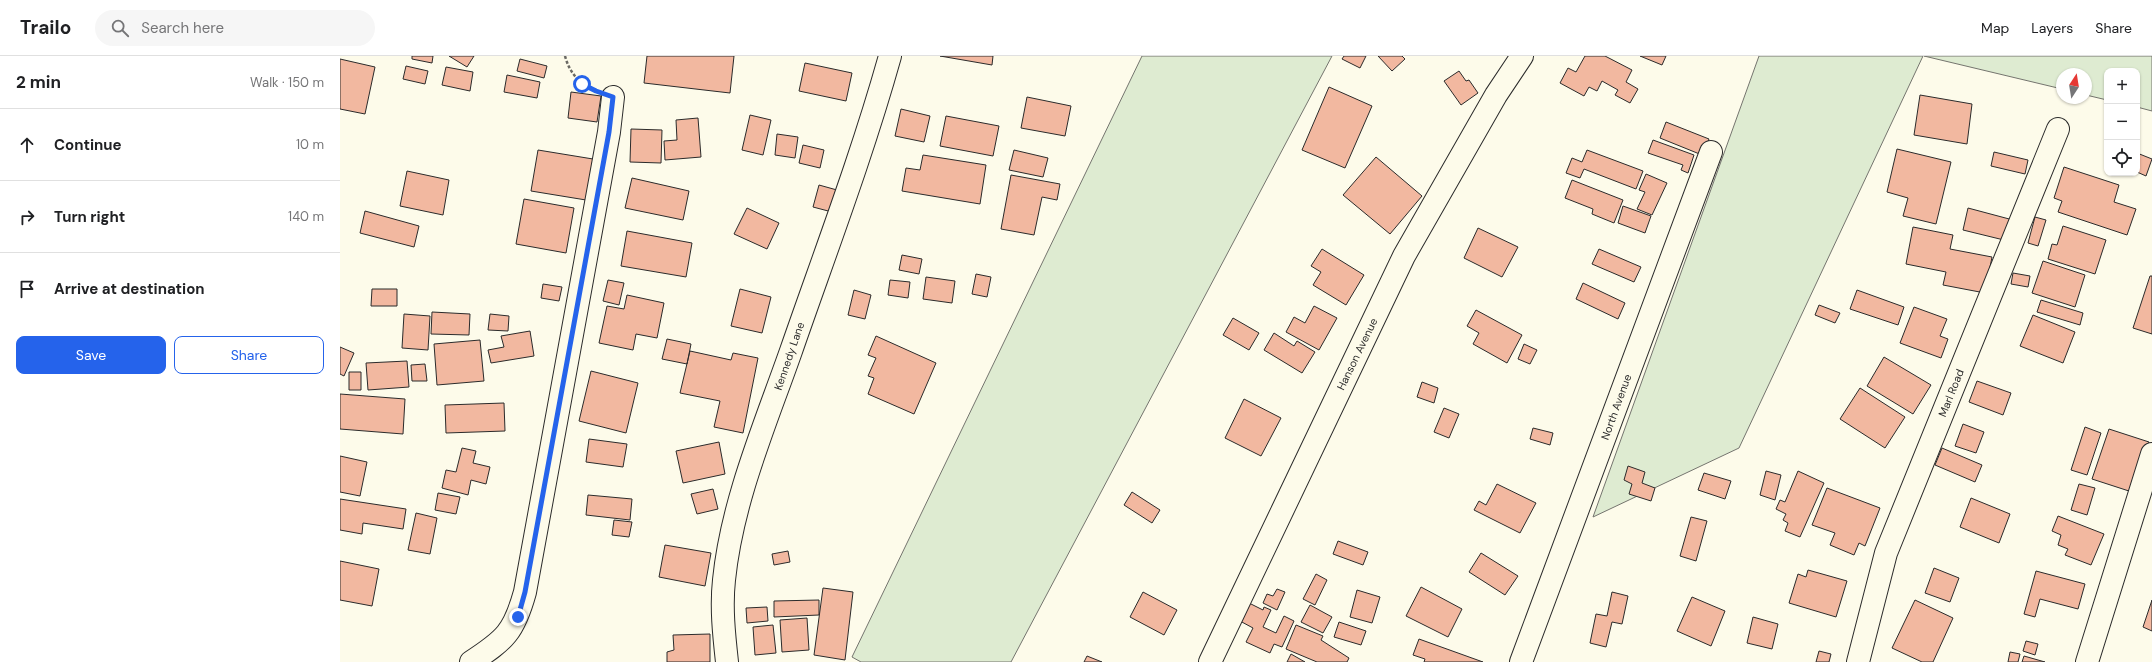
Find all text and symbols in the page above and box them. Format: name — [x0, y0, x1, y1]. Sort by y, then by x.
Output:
search box — [95, 10, 375, 46]
text: Trailo — [20, 15, 71, 40]
icon: search — [109, 17, 131, 39]
text: Search here — [141, 18, 224, 38]
text: Map — [1981, 19, 2009, 37]
text: Layers — [2031, 19, 2073, 37]
text: Share — [2095, 19, 2132, 37]
north arrow — [2056, 68, 2092, 104]
map controls — [2104, 68, 2140, 176]
button: + — [2104, 68, 2140, 104]
text: 2 min — [16, 71, 61, 93]
text: Walk · 150 m — [250, 74, 324, 91]
route start — [573, 75, 591, 93]
button: − — [2104, 104, 2140, 140]
icon: ahead — [16, 134, 38, 156]
text: Continue — [54, 135, 122, 155]
text: 10 m — [296, 136, 324, 153]
button: locate — [2104, 140, 2140, 176]
icon: right — [16, 206, 38, 228]
text: Turn right — [54, 207, 125, 227]
text: 140 m — [288, 208, 324, 225]
icon: arrive — [16, 278, 38, 300]
text: Arrive at destination — [54, 279, 205, 299]
street label: Hanson Avenue — [1334, 316, 1380, 392]
street label: Kennedy Lane — [771, 320, 807, 392]
button: Save — [16, 336, 166, 374]
button: Share — [174, 336, 324, 374]
street label: Marl Road — [1935, 367, 1967, 419]
street label: North Avenue — [1598, 372, 1634, 442]
route end — [509, 608, 527, 626]

